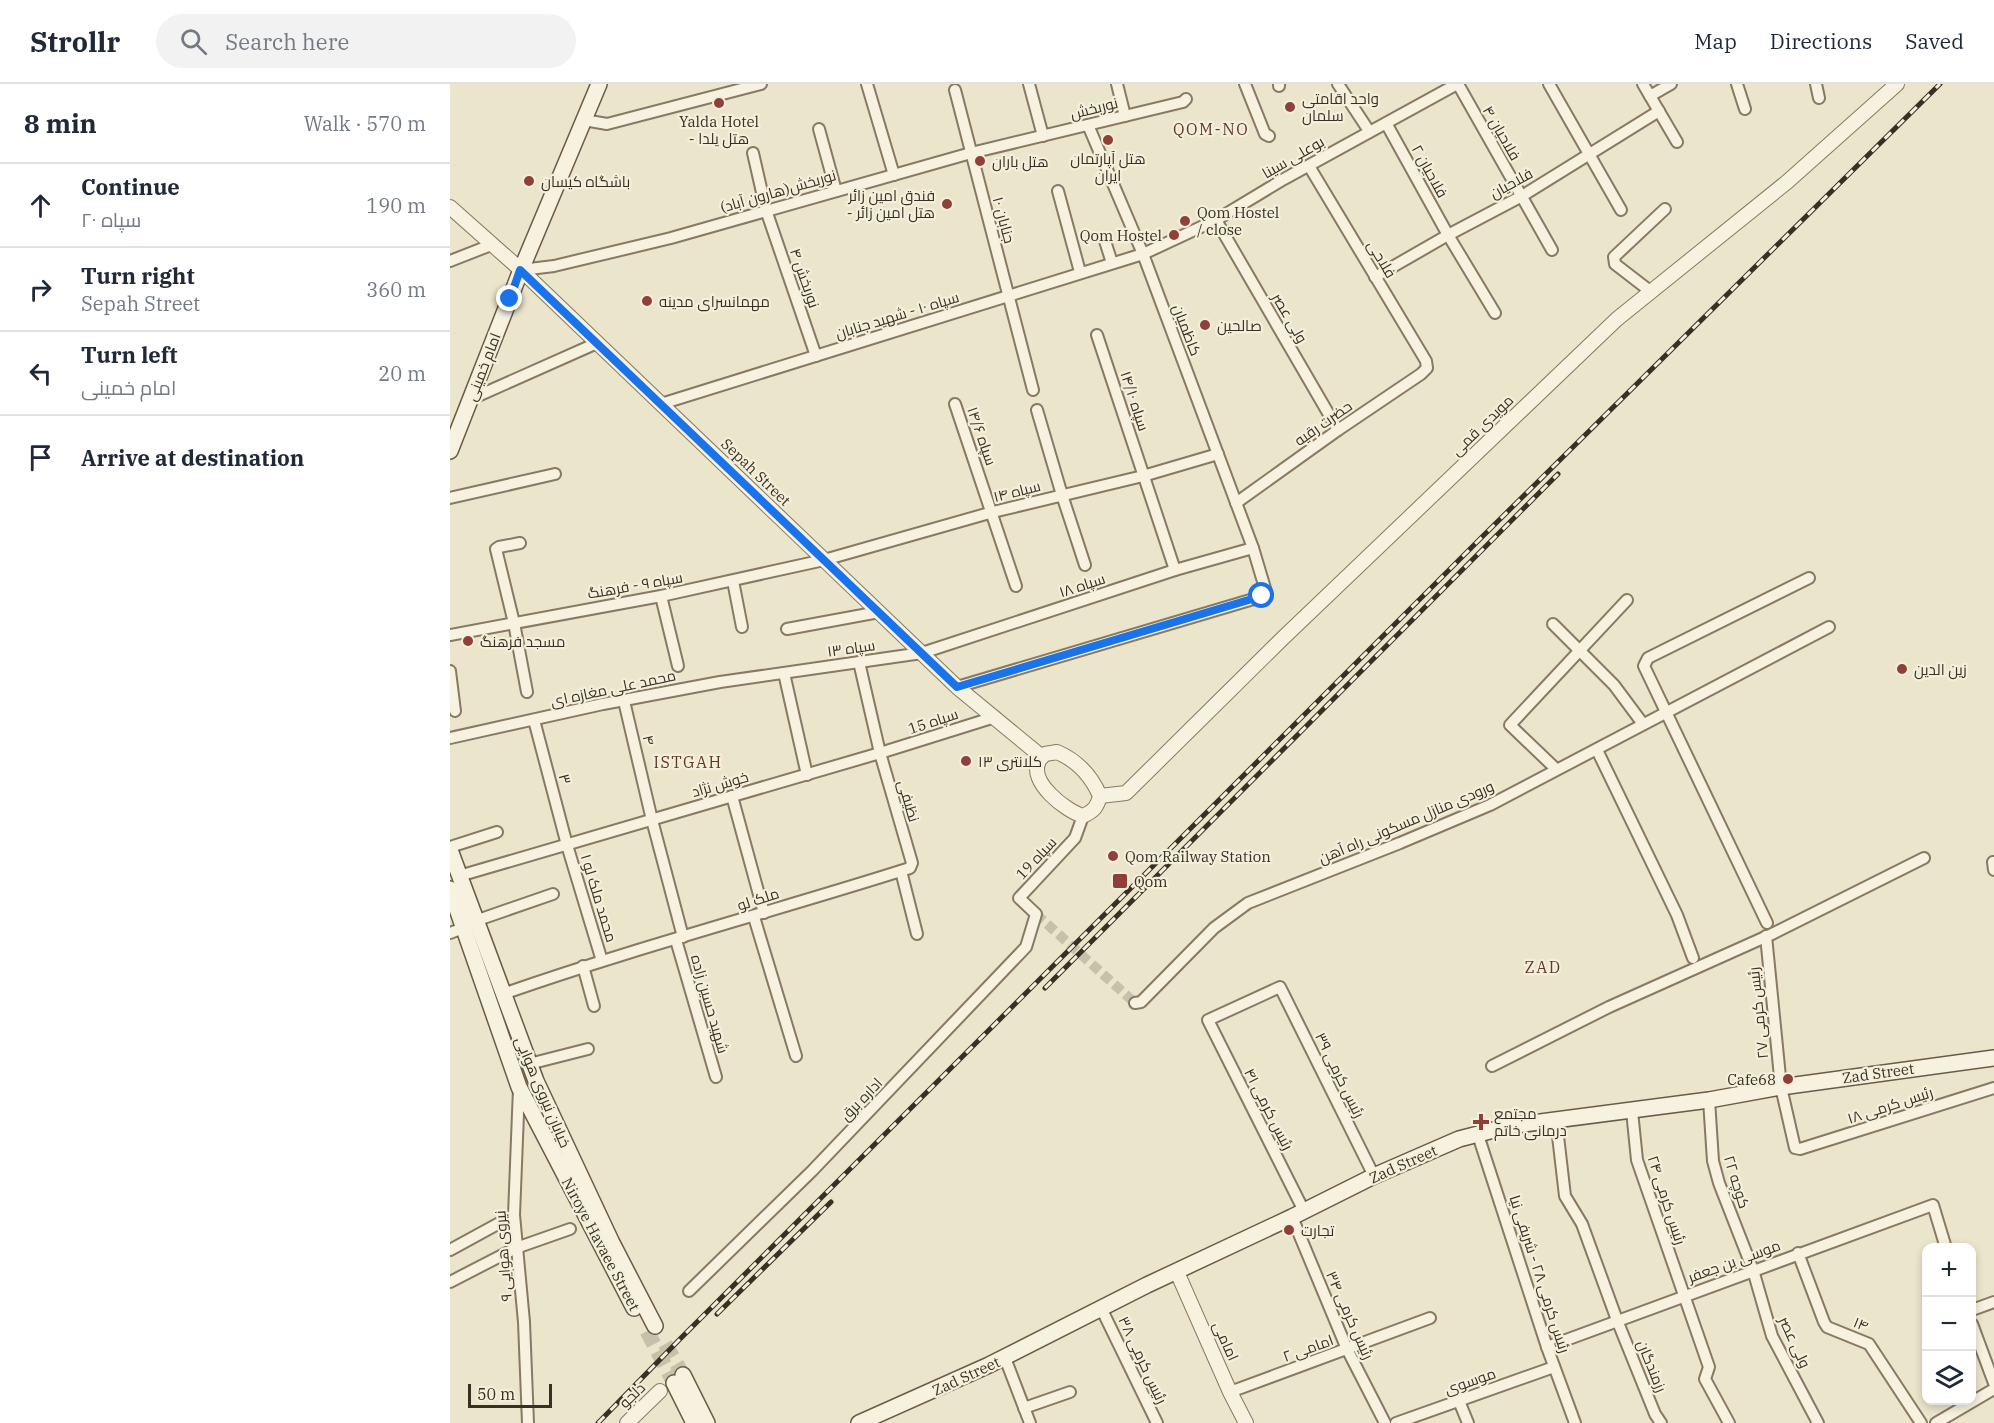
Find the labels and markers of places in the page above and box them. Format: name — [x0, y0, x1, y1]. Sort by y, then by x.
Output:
place label: واحد اقامتی سلمان — [1302, 89, 1379, 126]
marker: Yalda Hotel - هتل یلدا — [712, 96, 726, 110]
marker: واحد اقامتی سلمان — [1283, 100, 1297, 114]
place label: Yalda Hotel - هتل یلدا — [679, 112, 759, 149]
marker: هتل آپارتمان ایران — [1101, 133, 1115, 147]
place label: هتل آپارتمان ایران — [1070, 149, 1146, 186]
place label: هتل باران — [992, 152, 1049, 172]
marker: هتل باران — [973, 154, 987, 168]
place label: باشگاه کیسان — [541, 172, 630, 192]
marker: باشگاه کیسان — [522, 174, 536, 188]
place label: فندق امین زائر - هتل امین زائر — [847, 186, 935, 223]
marker: فندق امین زائر - هتل امین زائر — [940, 197, 954, 211]
place label: Qom Hostel / close — [1197, 203, 1279, 239]
marker: Qom Hostel / close — [1178, 214, 1192, 228]
place label: Qom Hostel — [1080, 226, 1162, 245]
marker: Qom Hostel — [1167, 228, 1181, 242]
place label: مهمانسرای مدینه — [659, 292, 770, 312]
marker: مهمانسرای مدینه — [640, 294, 654, 308]
place label: صالحین — [1217, 316, 1262, 336]
marker: صالحین — [1198, 318, 1212, 332]
place label: مسجد فرهنگ — [480, 632, 565, 651]
marker: مسجد فرهنگ — [461, 634, 475, 648]
place label: زین الدین — [1914, 660, 1967, 680]
marker: زین الدین — [1895, 662, 1909, 676]
place label: کلانتری ۱۳ — [978, 752, 1042, 772]
marker: کلانتری ۱۳ — [959, 754, 973, 768]
place label: Qom Railway Station — [1125, 847, 1271, 866]
marker: Qom Railway Station — [1106, 849, 1120, 863]
marker: Qom — [1111, 872, 1129, 890]
place label: Qom — [1134, 872, 1168, 891]
place label: Cafe68 — [1727, 1070, 1776, 1089]
marker: Cafe68 — [1781, 1072, 1795, 1086]
place label: مجتمع درمانی خاتم — [1494, 1104, 1567, 1141]
marker: مجتمع درمانی خاتم — [1472, 1113, 1490, 1131]
place label: تجارت — [1301, 1221, 1334, 1240]
marker: تجارت — [1282, 1223, 1296, 1237]

